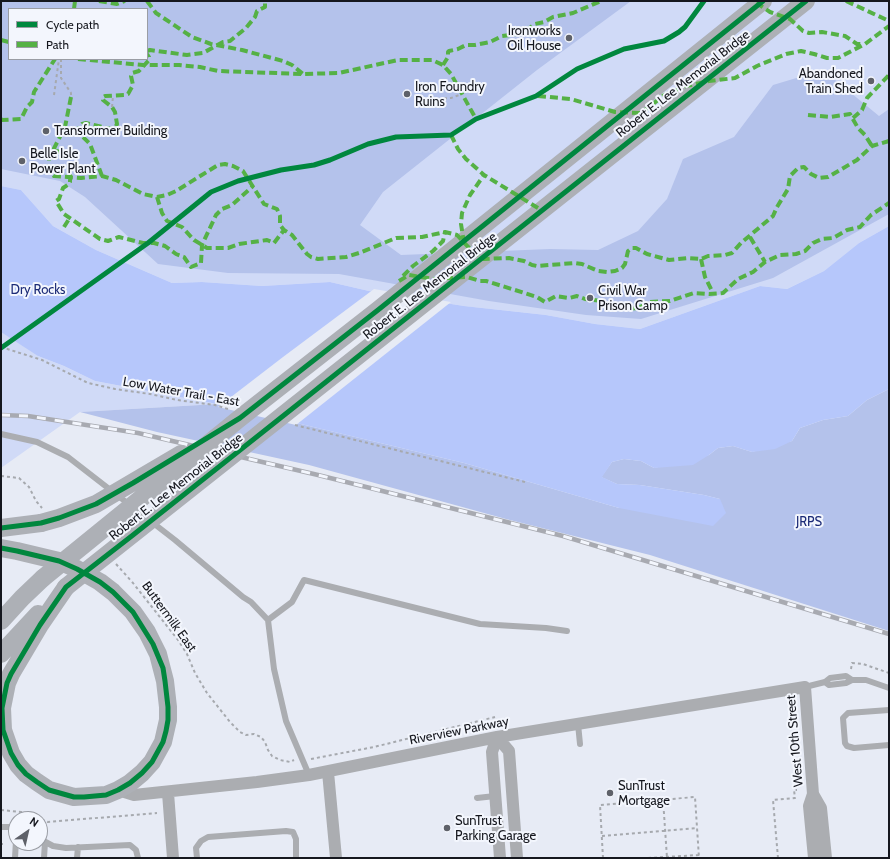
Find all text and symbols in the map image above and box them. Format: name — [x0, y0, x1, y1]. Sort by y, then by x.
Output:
legend — [8, 8, 148, 60]
text: Cycle path — [46, 17, 99, 32]
place label: Ironworks Oil House — [507, 23, 561, 54]
street label: Robert E. Lee Memorial Bridge — [613, 27, 753, 141]
marker: Ironworks Oil House — [564, 33, 574, 43]
text: Path — [46, 37, 69, 52]
place label: Abandoned Train Shed — [799, 66, 863, 97]
marker: Abandoned Train Shed — [866, 76, 876, 86]
place label: Iron Foundry Ruins — [415, 79, 485, 110]
marker: Iron Foundry Ruins — [402, 89, 412, 99]
place label: Transformer Building — [54, 123, 167, 139]
marker: Transformer Building — [41, 126, 51, 136]
place label: Belle Isle Power Plant — [30, 146, 96, 177]
marker: Belle Isle Power Plant — [17, 156, 27, 166]
street label: Robert E. Lee Memorial Bridge — [360, 229, 500, 343]
park label: Dry Rocks — [11, 282, 65, 298]
place label: Civil War Prison Camp — [598, 283, 668, 314]
marker: Civil War Prison Camp — [585, 293, 595, 303]
street label: Low Water Trail - East — [121, 374, 241, 410]
street label: Robert E. Lee Memorial Bridge — [106, 430, 246, 544]
park label: JRPS — [796, 514, 822, 530]
street label: Buttermilk East — [138, 579, 200, 655]
street label: West 10th Street — [783, 694, 807, 788]
street label: Riverview Parkway — [408, 714, 510, 748]
place label: SunTrust Mortgage — [618, 778, 670, 809]
marker: SunTrust Mortgage — [605, 788, 615, 798]
north arrow — [8, 811, 48, 851]
place label: SunTrust Parking Garage — [455, 813, 536, 844]
text: N — [27, 814, 41, 830]
marker: SunTrust Parking Garage — [442, 823, 452, 833]

